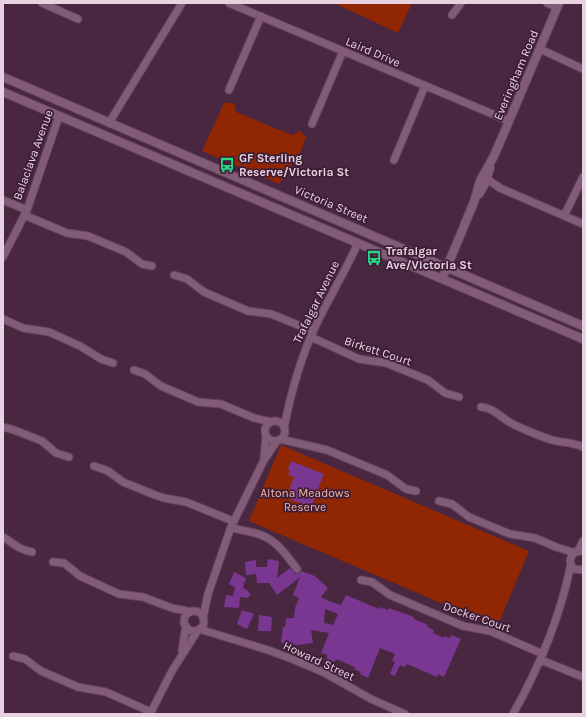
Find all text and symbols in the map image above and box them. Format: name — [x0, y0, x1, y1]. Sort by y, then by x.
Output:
street label: Everingham Road — [491, 28, 541, 122]
street label: Laird Drive — [344, 34, 402, 70]
street label: Balaclava Avenue — [10, 108, 56, 202]
place label: GF Sterling Reserve/Victoria St — [239, 151, 349, 179]
bus stop icon: GF Sterling Reserve/Victoria St — [218, 156, 236, 174]
street label: Victoria Street — [292, 182, 370, 226]
place label: Trafalgar Ave/Victoria St — [386, 244, 472, 272]
bus stop icon: Trafalgar Ave/Victoria St — [365, 249, 383, 267]
street label: Trafalgar Avenue — [290, 258, 342, 346]
street label: Birkett Court — [342, 333, 414, 369]
park label: Altona Meadows Reserve — [260, 486, 350, 514]
street label: Docker Court — [441, 599, 513, 635]
street label: Howard Street — [281, 638, 357, 684]

